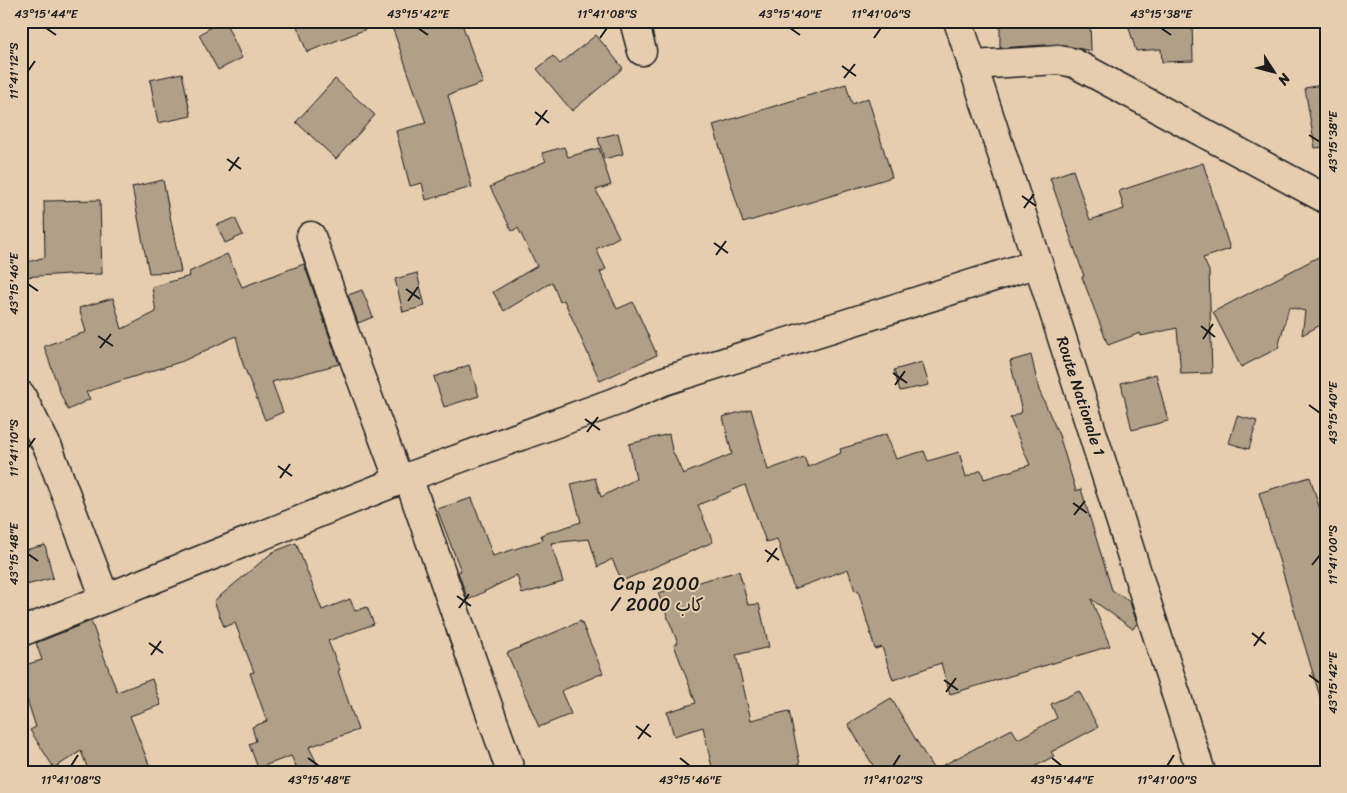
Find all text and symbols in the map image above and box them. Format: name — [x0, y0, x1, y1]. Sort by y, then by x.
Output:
text: 43°15'44"E — [15, 3, 79, 25]
text: 43°15'42"E — [387, 3, 450, 25]
text: 11°41'08"S — [577, 3, 637, 25]
text: 43°15'40"E — [759, 3, 823, 25]
text: 11°41'06"S — [851, 3, 911, 25]
text: 43°15'38"E — [1130, 3, 1193, 25]
text: 11°41'12"S — [3, 42, 25, 100]
north arrow — [1250, 48, 1300, 98]
text: N — [1271, 67, 1298, 91]
text: 43°15'38"E — [1322, 110, 1344, 173]
text: 43°15'46"E — [3, 252, 25, 315]
street label: Route Nationale 1 — [1048, 332, 1114, 460]
text: 43°15'40"E — [1322, 380, 1344, 444]
text: 11°41'10"S — [3, 419, 25, 477]
text: 43°15'48"E — [3, 521, 25, 585]
text: 11°41'00"S — [1322, 524, 1344, 585]
district label: Cap 2000 / كاب 2000 — [610, 568, 704, 621]
text: 43°15'42"E — [1322, 651, 1344, 714]
text: 11°41'08"S — [41, 769, 101, 791]
text: 43°15'48"E — [288, 769, 352, 791]
text: 43°15'46"E — [659, 769, 722, 791]
text: 11°41'02"S — [863, 769, 923, 791]
text: 43°15'44"E — [1031, 769, 1095, 791]
text: 11°41'00"S — [1137, 769, 1198, 791]

